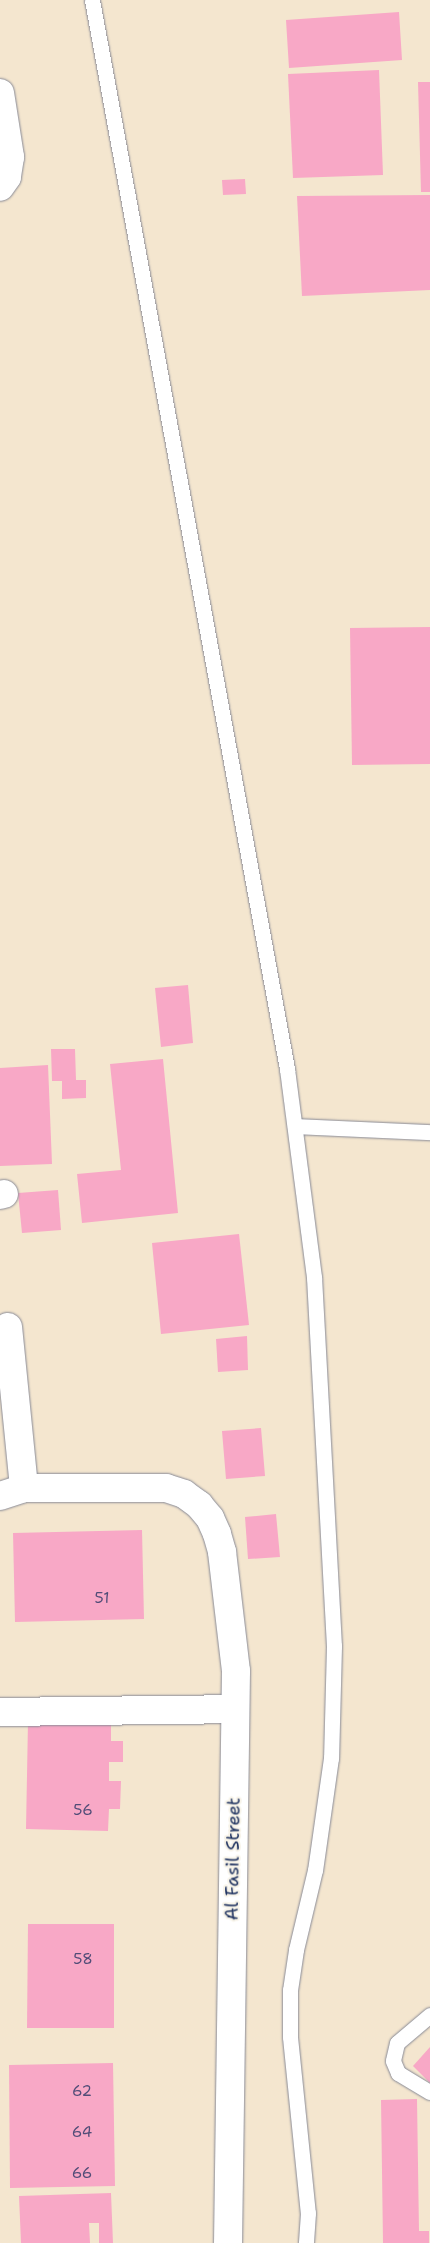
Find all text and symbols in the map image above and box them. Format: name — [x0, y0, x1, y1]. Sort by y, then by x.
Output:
house number: 51 — [95, 1590, 109, 1608]
street label: Al Fasil Street — [221, 1797, 245, 1921]
house number: 56 — [73, 1802, 93, 1820]
house number: 58 — [73, 1951, 93, 1969]
house number: 62 — [72, 2083, 92, 2101]
house number: 64 — [72, 2124, 92, 2142]
house number: 66 — [72, 2165, 92, 2183]

